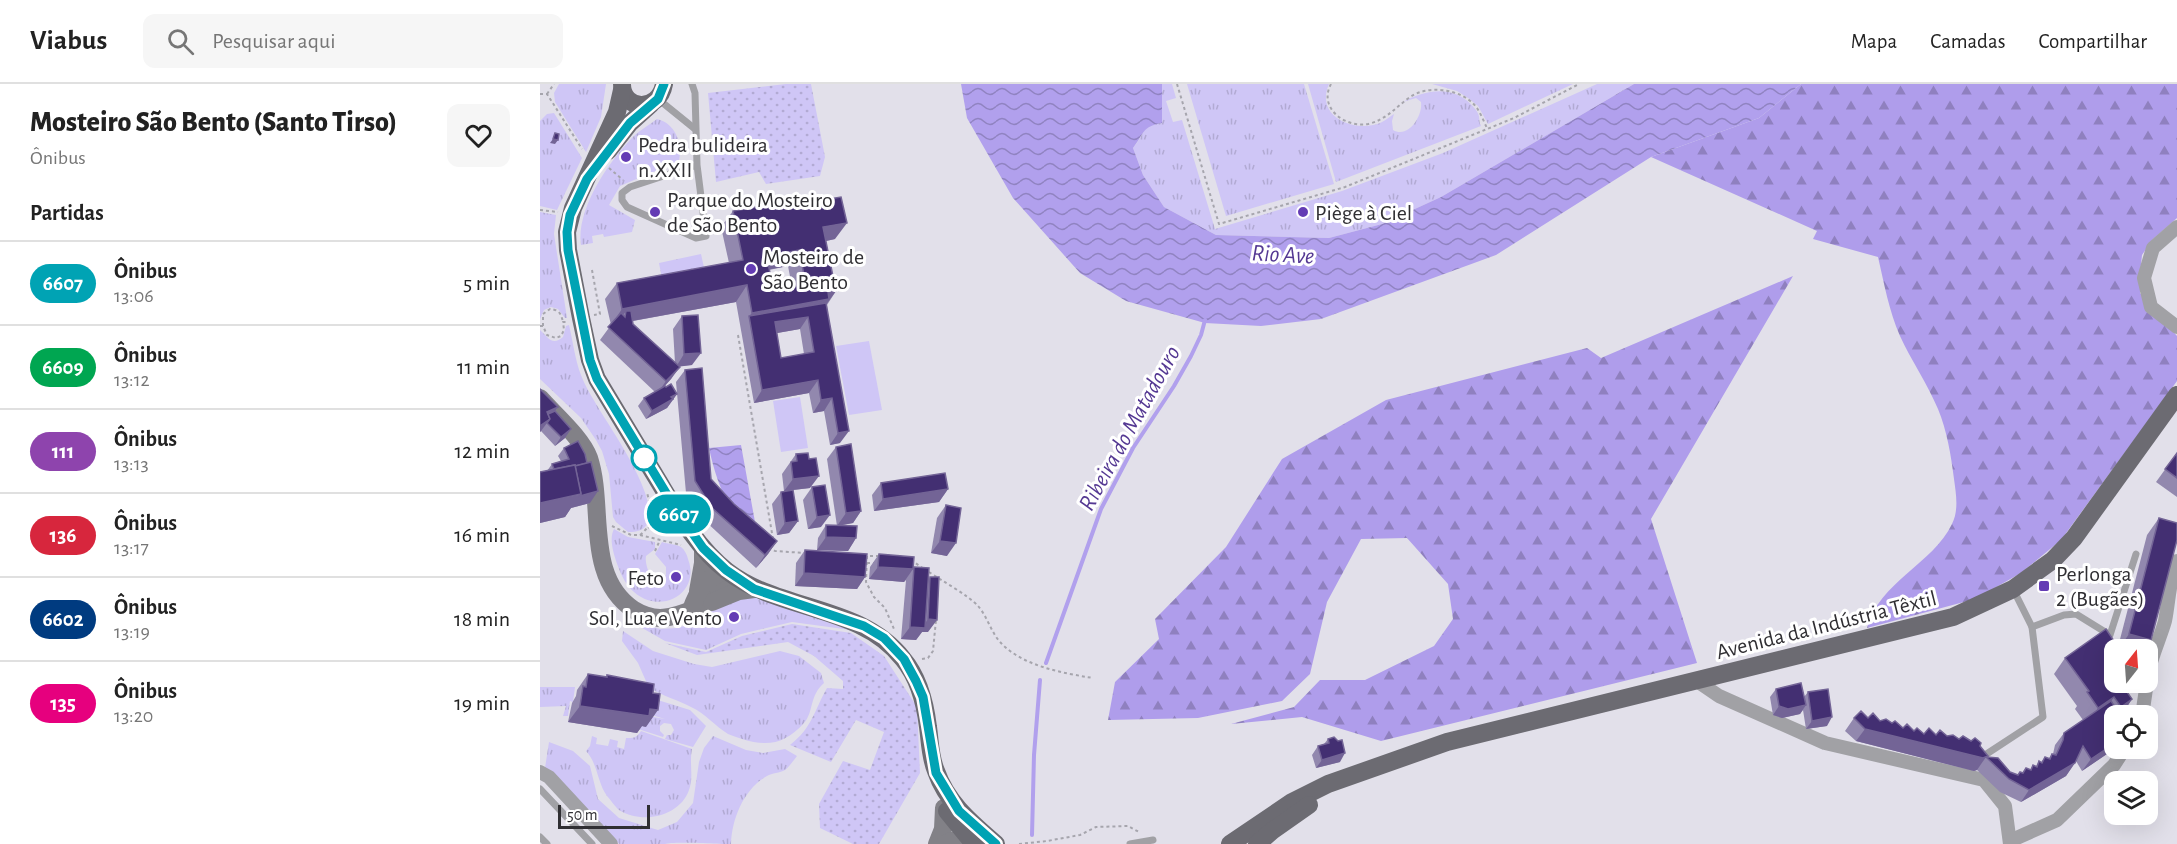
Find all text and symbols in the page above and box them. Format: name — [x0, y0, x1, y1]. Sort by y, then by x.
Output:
search box — [143, 14, 563, 68]
icon: search — [164, 25, 197, 58]
text: Viabus — [30, 27, 107, 55]
text: Pesquisar aqui — [212, 30, 336, 52]
text: Mapa — [1851, 31, 1897, 52]
text: Camadas — [1930, 31, 2005, 52]
text: Compartilhar — [2038, 31, 2147, 52]
button: heart — [447, 104, 510, 167]
text: Mosteiro São Bento (Santo Tirso) — [30, 109, 397, 137]
place label: Pedra bulideira n.XXII — [638, 134, 768, 181]
text: Ônibus — [30, 148, 86, 168]
marker: Pedra bulideira n.XXII — [619, 150, 633, 164]
place label: Parque do Mosteiro de São Bento — [667, 189, 833, 236]
text: Partidas — [30, 202, 104, 224]
place label: Piège à Ciel — [1315, 202, 1412, 224]
marker: Parque do Mosteiro de São Bento — [648, 205, 662, 219]
marker: Piège à Ciel — [1296, 205, 1310, 219]
water label: Rio Ave — [1251, 241, 1315, 269]
place label: Mosteiro de São Bento — [763, 246, 864, 293]
text: Ônibus — [114, 260, 177, 282]
marker: Mosteiro de São Bento — [744, 262, 758, 276]
text: 5 min — [463, 272, 510, 294]
text: 6607 — [43, 273, 83, 294]
text: 13:06 — [114, 286, 154, 306]
water label: Ribeira do Matadouro — [1075, 342, 1185, 515]
text: Ônibus — [114, 344, 177, 366]
text: 11 min — [457, 356, 510, 378]
text: 6609 — [42, 357, 84, 378]
text: 13:12 — [114, 370, 150, 390]
text: Ônibus — [114, 428, 177, 450]
text: 12 min — [455, 440, 510, 462]
text: 111 — [52, 441, 74, 462]
unlabelled marker — [631, 445, 657, 471]
text: 13:13 — [114, 454, 149, 474]
line badge: 6607 — [637, 494, 721, 534]
text: 6607 — [659, 504, 699, 525]
text: Ônibus — [114, 512, 177, 534]
text: 16 min — [454, 524, 510, 546]
text: 136 — [50, 525, 76, 546]
text: 13:17 — [114, 538, 149, 558]
place label: Perlonga 2 (Bugães) — [2056, 563, 2145, 610]
place label: Feto — [628, 567, 664, 589]
marker: Feto — [669, 570, 683, 584]
marker: Perlonga 2 (Bugães) — [2037, 579, 2051, 593]
street label: Avenida da Indústria Têxtil — [1714, 587, 1939, 663]
text: Ônibus — [114, 596, 177, 618]
place label: Sol, Lua e Vento — [589, 607, 722, 629]
text: 18 min — [454, 608, 510, 630]
text: 6602 — [42, 609, 84, 630]
marker: Sol, Lua e Vento — [727, 610, 741, 624]
text: 13:19 — [114, 622, 150, 642]
north arrow — [2104, 639, 2158, 693]
map controls — [2104, 639, 2158, 825]
text: Ônibus — [114, 680, 177, 702]
text: 19 min — [454, 692, 510, 714]
text: 135 — [50, 693, 76, 714]
button: locate — [2104, 705, 2158, 759]
text: 13:20 — [114, 706, 153, 726]
button: layers — [2104, 771, 2158, 825]
scale bar — [558, 802, 650, 830]
text: 50 m — [567, 807, 598, 823]

